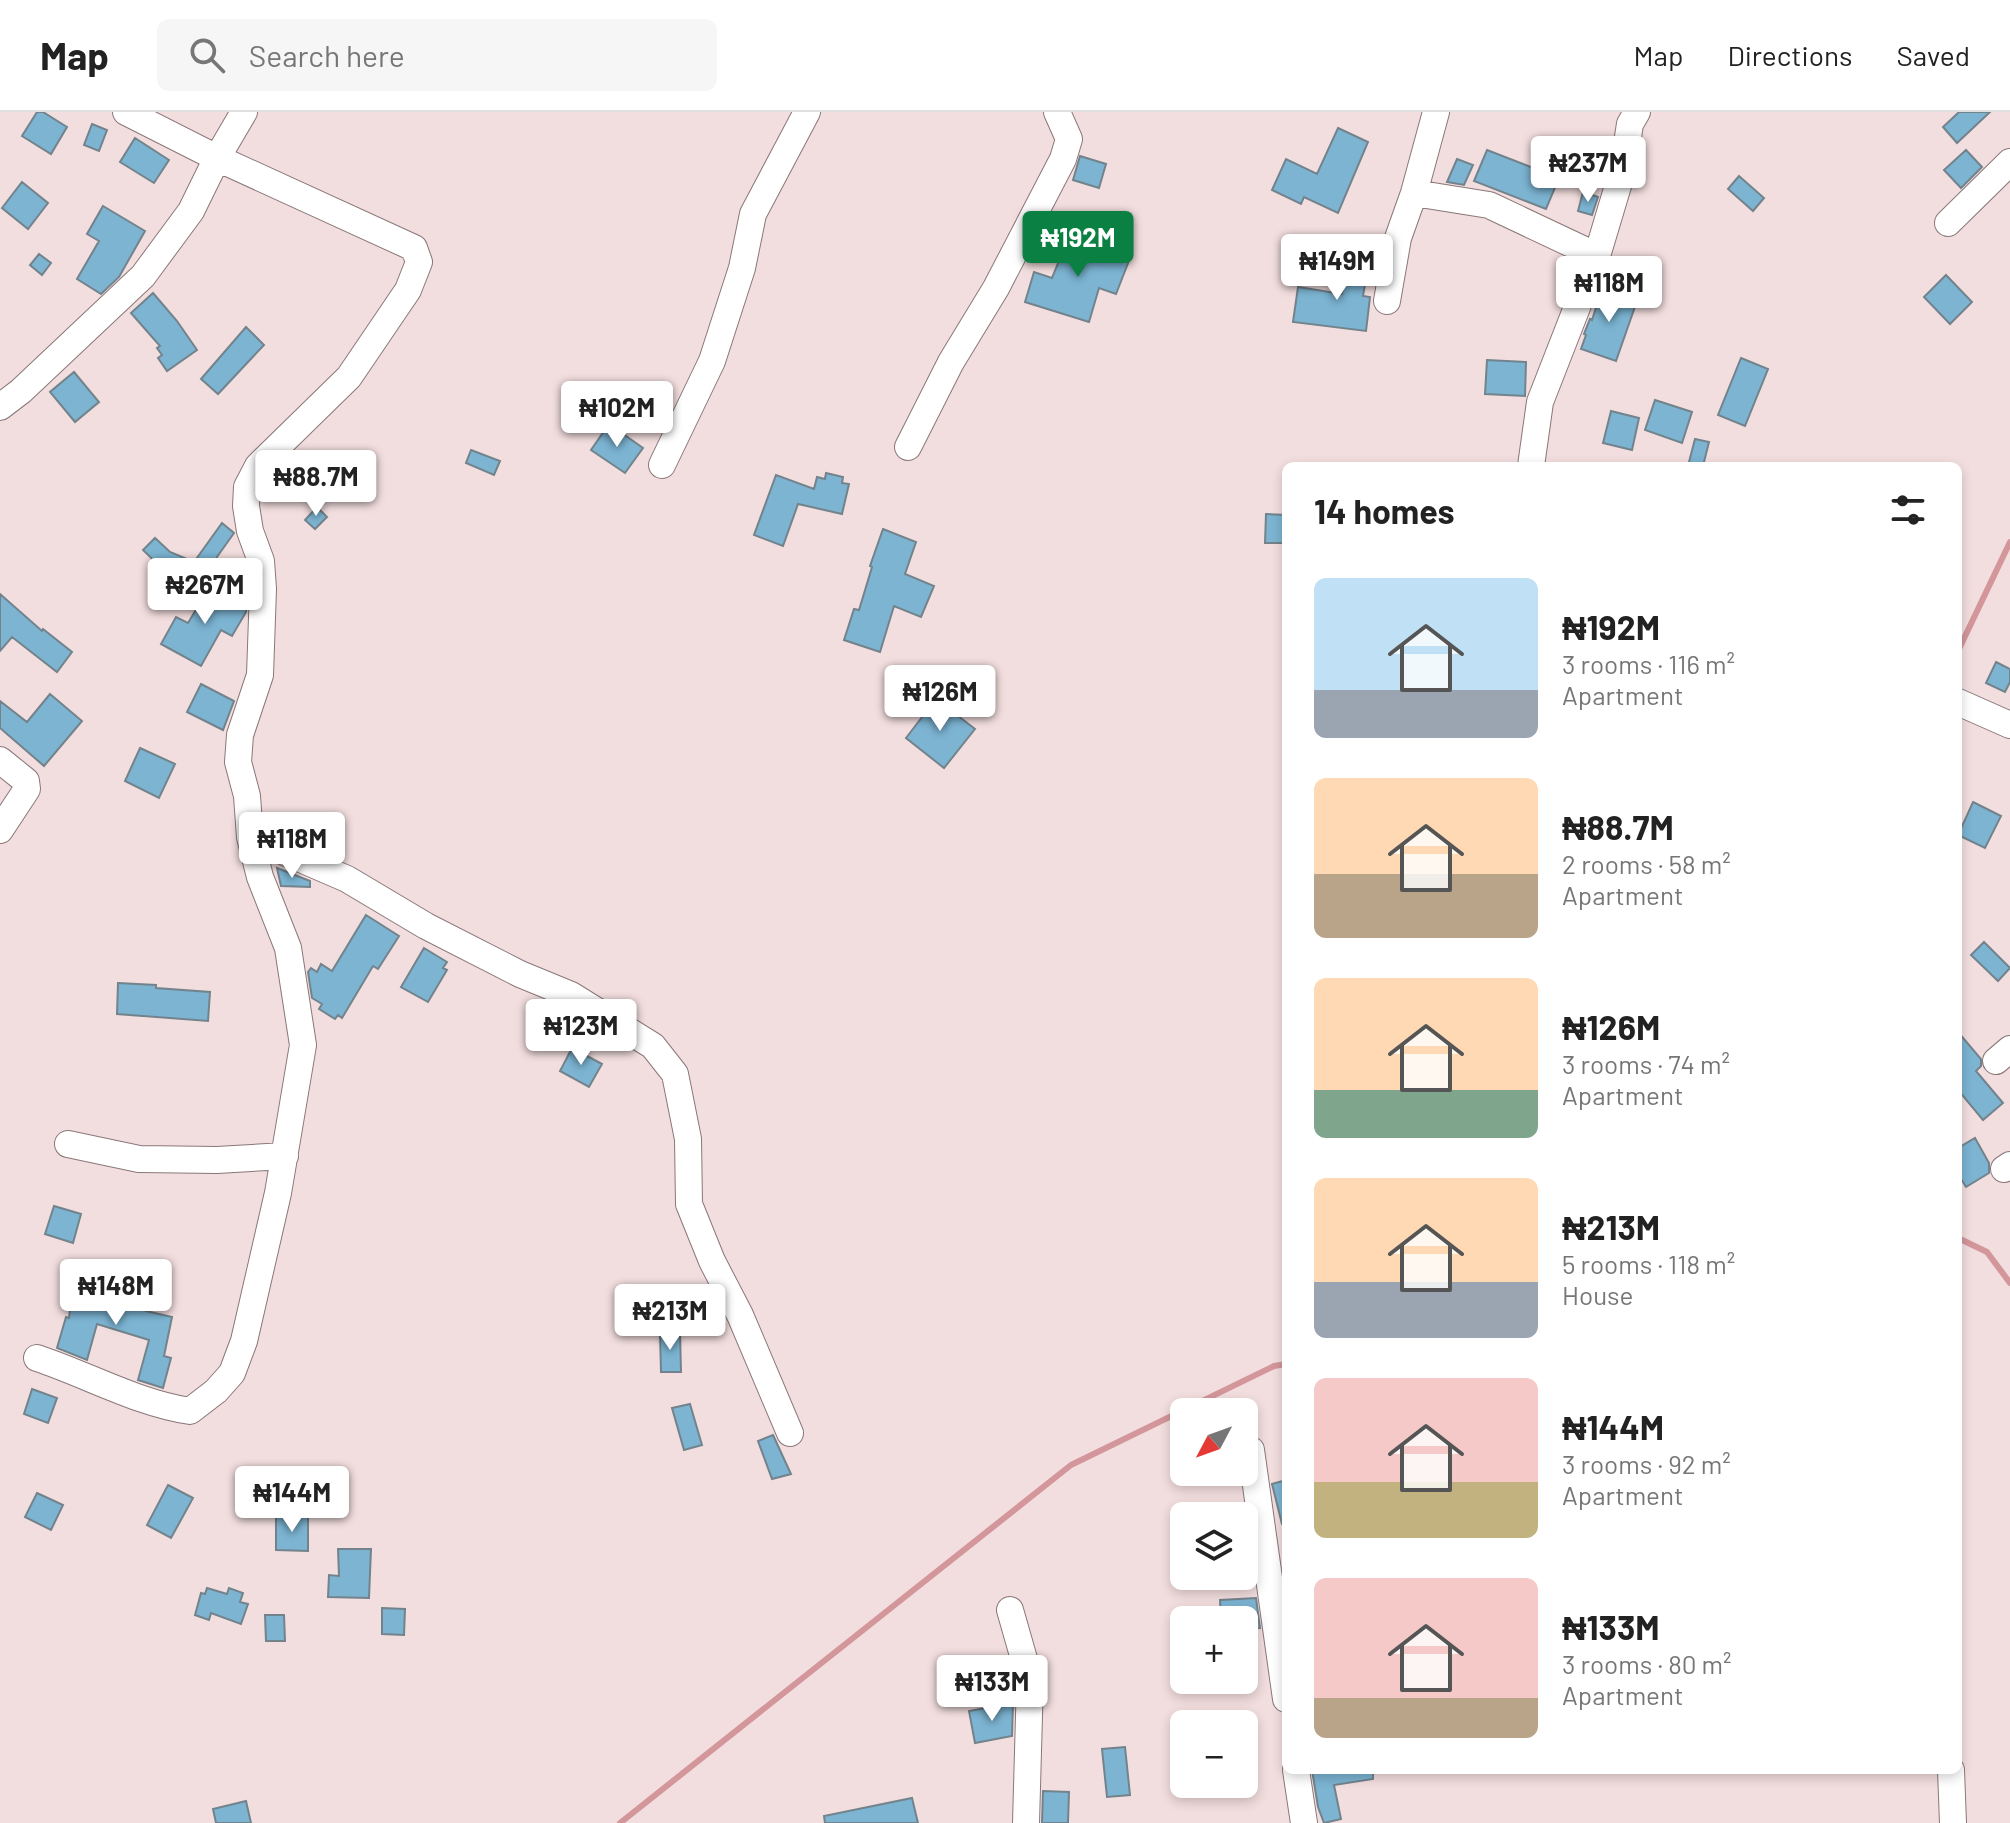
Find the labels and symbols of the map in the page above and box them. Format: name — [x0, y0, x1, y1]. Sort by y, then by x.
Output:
pin: ₦237M — [1532, 136, 1644, 204]
pin: ₦192M — [1022, 211, 1134, 279]
pin: ₦149M — [1281, 234, 1393, 302]
pin: ₦118M — [1553, 256, 1665, 324]
pin: ₦102M — [561, 381, 673, 449]
pin: ₦88.7M — [251, 450, 381, 518]
pin: ₦267M — [149, 558, 261, 626]
pin: ₦126M — [884, 665, 996, 733]
pin: ₦118M — [236, 812, 348, 880]
pin: ₦123M — [525, 999, 637, 1067]
pin: ₦148M — [60, 1259, 172, 1327]
pin: ₦213M — [614, 1284, 726, 1352]
north arrow — [1170, 1398, 1258, 1486]
pin: ₦144M — [236, 1466, 348, 1534]
pin: ₦133M — [936, 1655, 1048, 1723]

